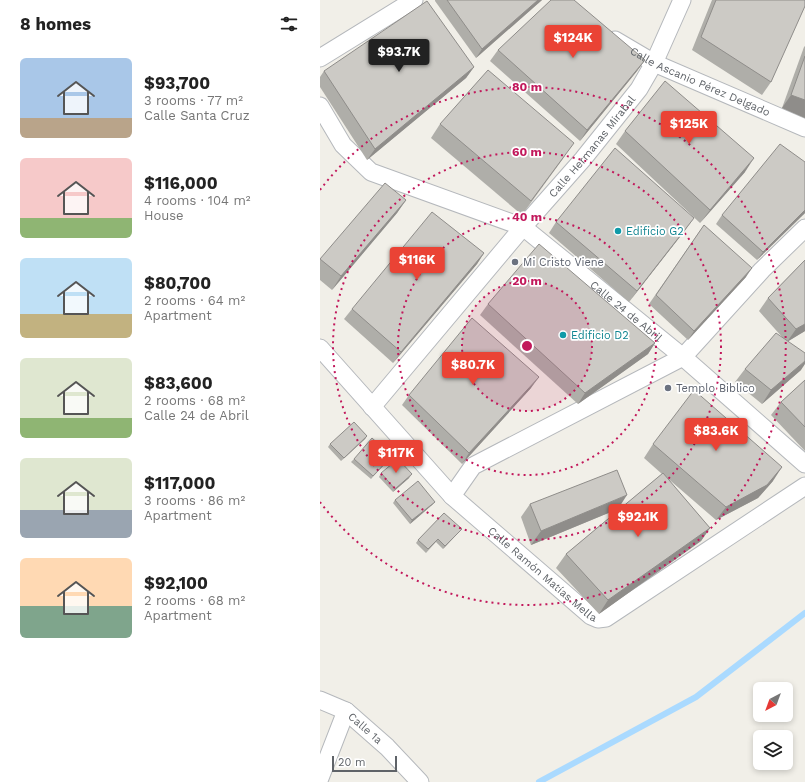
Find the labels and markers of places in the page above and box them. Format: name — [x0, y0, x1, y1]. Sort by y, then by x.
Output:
pin: $124K — [545, 25, 601, 59]
pin: $93.7K — [366, 39, 432, 73]
pin: $125K — [661, 111, 717, 145]
place label: Edificio G2 — [626, 225, 684, 238]
marker: Edificio G2 — [613, 226, 623, 236]
pin: $116K — [389, 247, 445, 281]
place label: Mi Cristo Viene — [523, 256, 604, 269]
marker: Mi Cristo Viene — [510, 257, 520, 267]
place label: Edificio D2 — [571, 329, 629, 342]
marker: Edificio D2 — [558, 330, 568, 340]
centre of rings — [520, 339, 534, 353]
pin: $80.7K — [440, 352, 506, 386]
place label: Templo Biblico — [676, 382, 755, 395]
marker: Templo Biblico — [663, 383, 673, 393]
pin: $83.6K — [683, 418, 749, 452]
pin: $117K — [368, 440, 424, 474]
pin: $92.1K — [605, 504, 671, 538]

